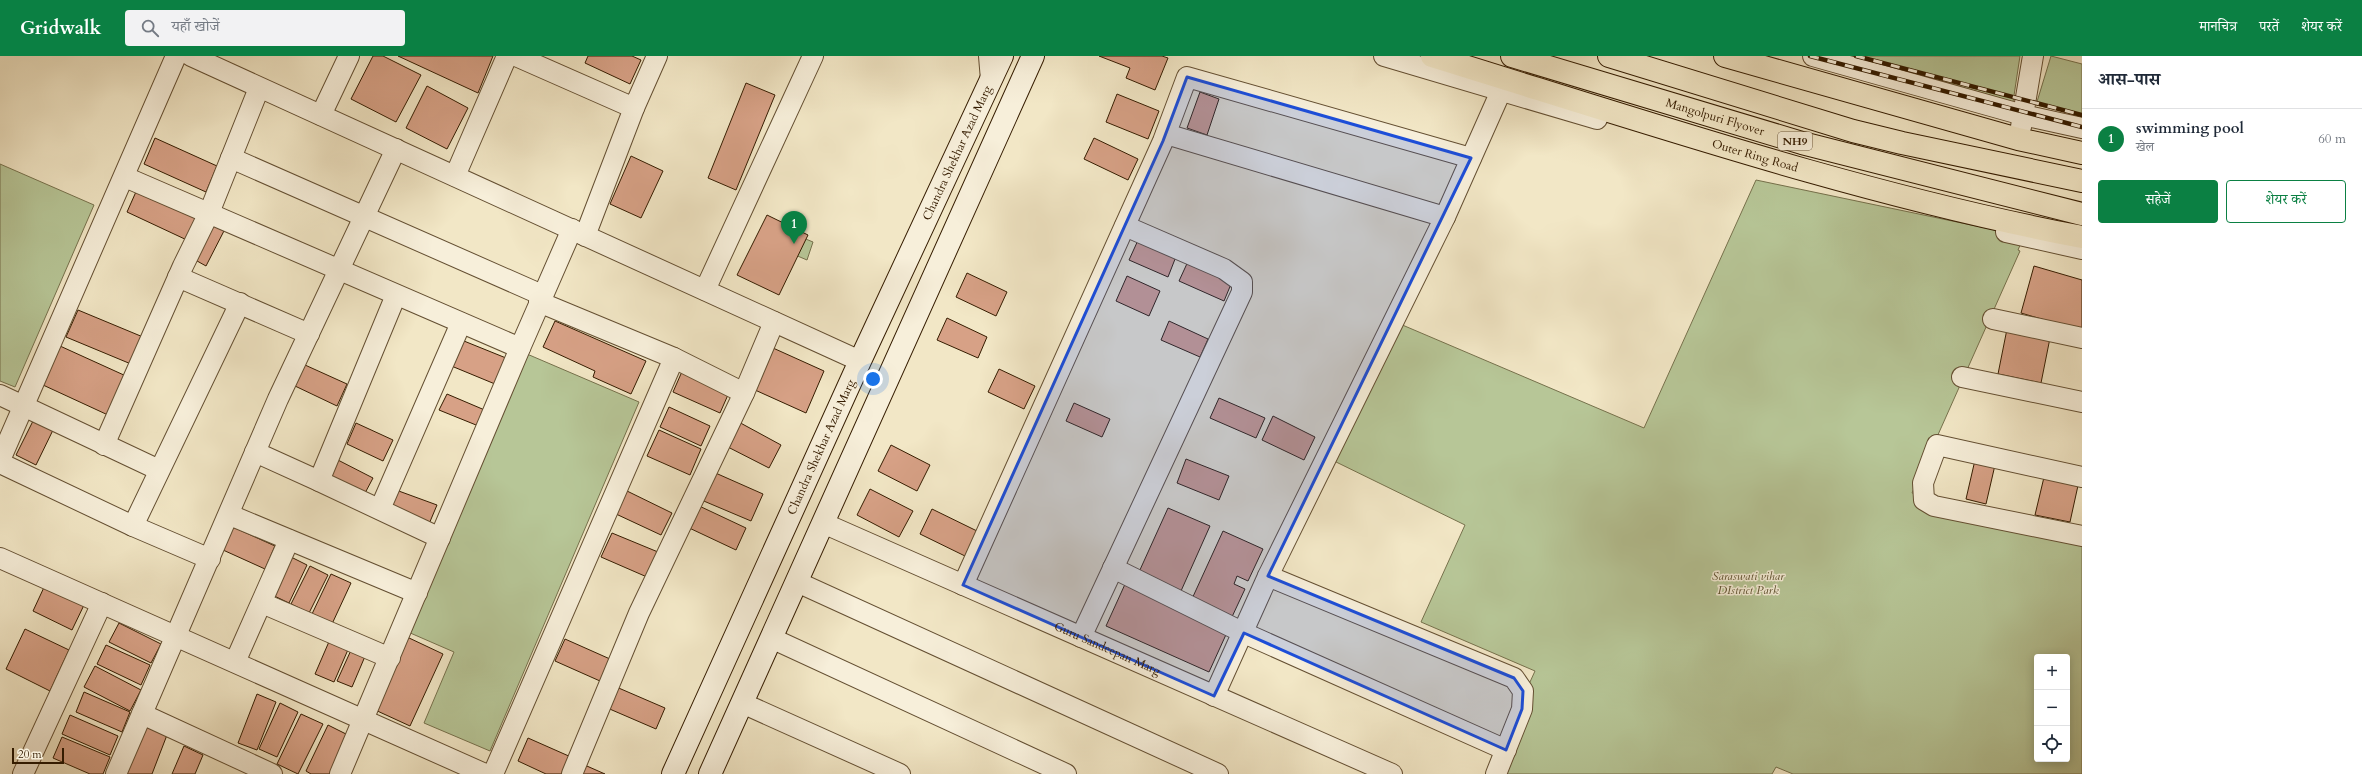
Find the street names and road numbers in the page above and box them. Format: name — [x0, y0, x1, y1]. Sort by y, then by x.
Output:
street label: Chandra Shekhar Azad Marg — [919, 82, 995, 223]
street label: Mangolpuri Flyover — [1664, 95, 1767, 139]
road number: NH9 — [1778, 132, 1812, 150]
street label: Outer Ring Road — [1710, 135, 1800, 176]
street label: Chandra Shekhar Azad Marg — [783, 376, 859, 517]
street label: Guru Sandeepan Marg — [1052, 618, 1164, 679]

